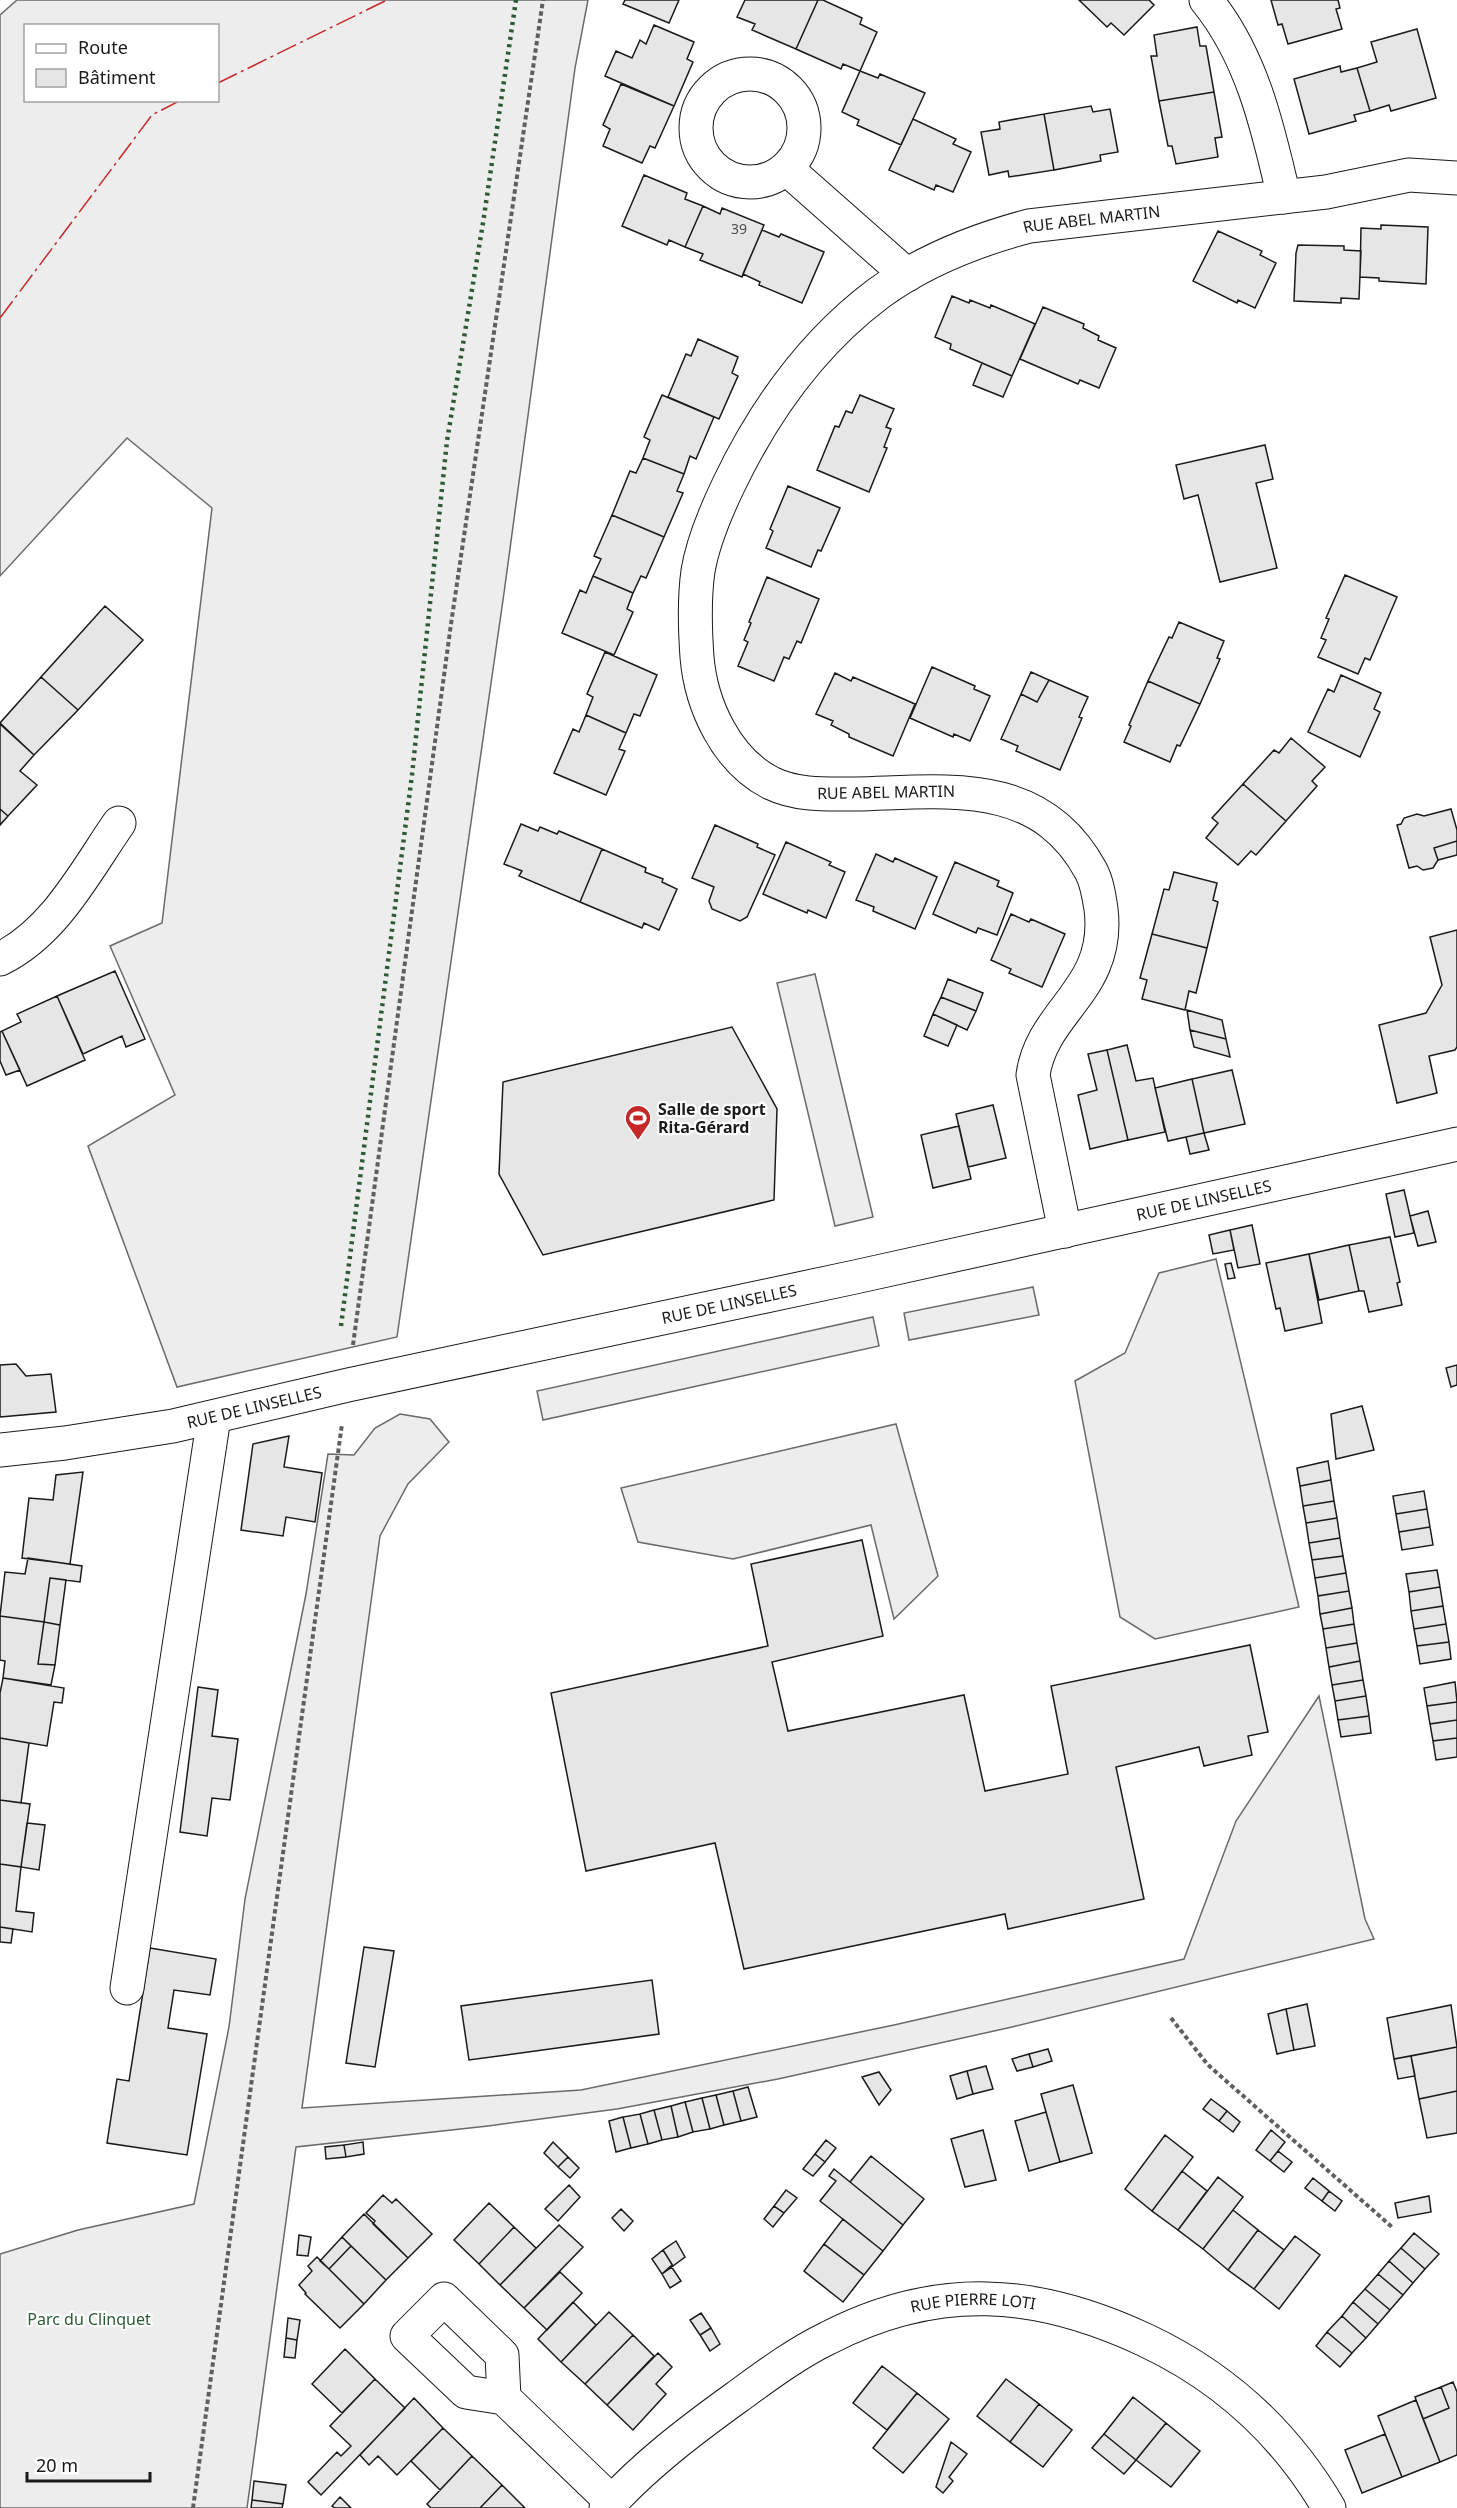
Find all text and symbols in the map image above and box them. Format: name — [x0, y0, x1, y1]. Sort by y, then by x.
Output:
legend — [24, 24, 219, 102]
text: Route — [78, 35, 128, 59]
text: Bâtiment — [78, 65, 156, 89]
street label: RUE ABEL MARTIN — [1020, 200, 1161, 238]
house number: 39 — [731, 219, 747, 238]
street label: RUE ABEL MARTIN — [817, 780, 955, 804]
place label: Salle de sport Rita-Gérard — [658, 1098, 766, 1138]
sports icon: Salle de sport Rita-Gérard — [623, 1103, 653, 1141]
street label: RUE DE LINSELLES — [1134, 1174, 1274, 1226]
street label: RUE DE LINSELLES — [659, 1279, 799, 1329]
street label: RUE DE LINSELLES — [185, 1381, 324, 1433]
street label: RUE PIERRE LOTI — [908, 2288, 1038, 2318]
park label: Parc du Clinquet — [27, 2308, 151, 2330]
scale bar — [27, 2445, 150, 2483]
text: 20 m — [36, 2453, 78, 2477]

